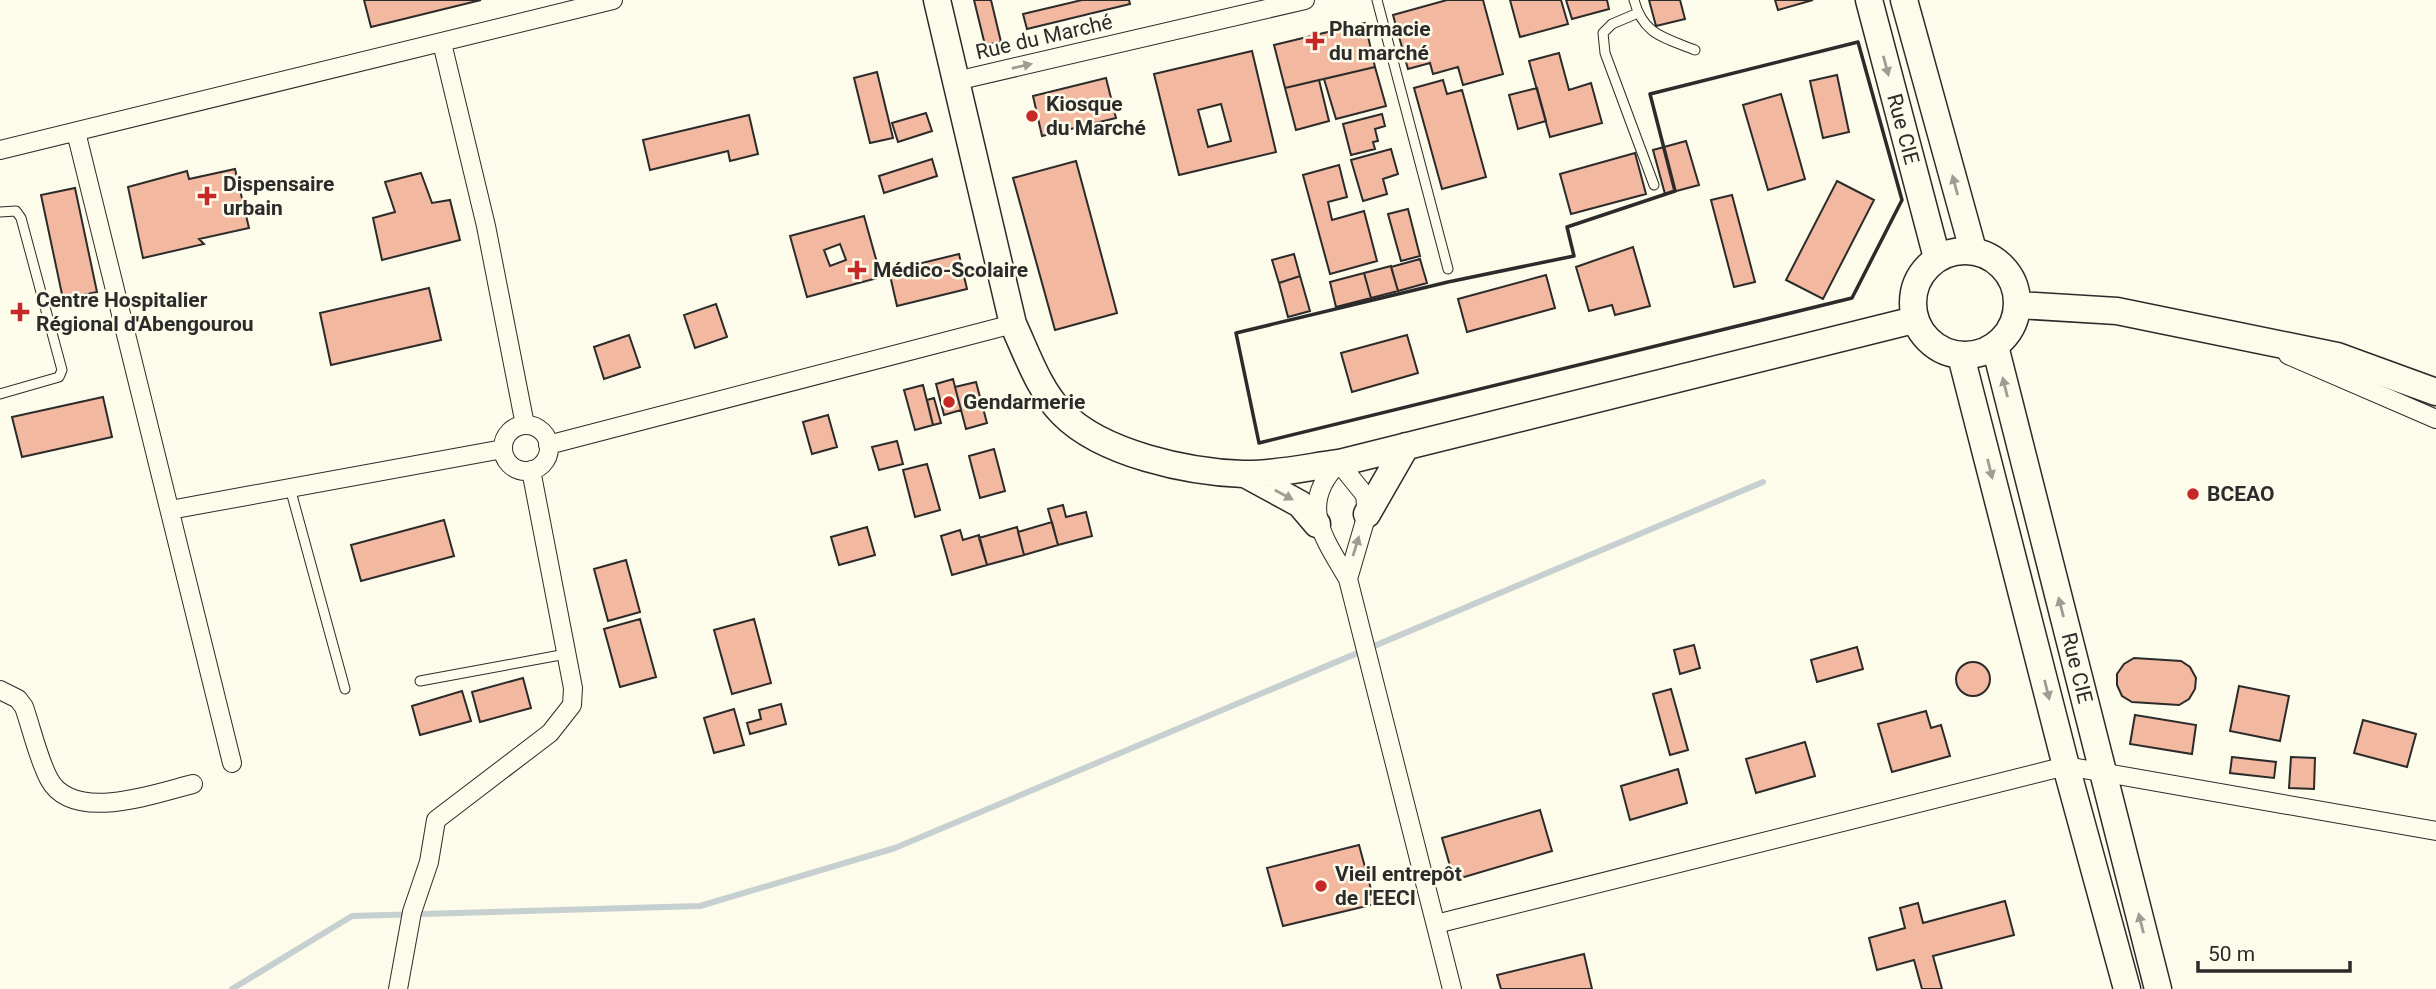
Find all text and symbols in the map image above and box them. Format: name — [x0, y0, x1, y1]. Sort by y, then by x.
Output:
street label: Rue du Marché — [973, 10, 1115, 64]
place label: Pharmacie du marché — [1329, 17, 1431, 65]
marker: Pharmacie du marché — [1307, 33, 1323, 49]
one-way arrow — [1882, 56, 1892, 77]
one-way arrow — [1011, 60, 1033, 71]
street label: Rue CIE — [1882, 91, 1924, 167]
place label: Kiosque du Marché — [1046, 92, 1146, 140]
marker: Kiosque du Marché — [1024, 108, 1040, 124]
place label: Dispensaire urbain — [223, 172, 334, 220]
one-way arrow — [1949, 173, 1960, 195]
marker: Dispensaire urbain — [197, 186, 217, 206]
place label: Médico-Scolaire — [873, 258, 1028, 282]
marker: Médico-Scolaire — [847, 260, 867, 280]
place label: Centre Hospitalier Régional d'Abengourou — [36, 288, 254, 336]
marker: Centre Hospitalier Régional d'Abengourou — [10, 302, 30, 322]
one-way arrow — [1999, 376, 2010, 398]
place label: Gendarmerie — [963, 390, 1085, 414]
marker: Gendarmerie — [941, 394, 957, 410]
one-way arrow — [1985, 458, 1996, 480]
place label: BCEAO — [2207, 482, 2274, 506]
marker: BCEAO — [2185, 486, 2201, 502]
one-way arrow — [1274, 490, 1294, 501]
one-way arrow — [1352, 535, 1362, 556]
one-way arrow — [2055, 596, 2066, 618]
street label: Rue CIE — [2057, 630, 2097, 706]
one-way arrow — [2042, 679, 2053, 701]
place label: Vieil entrepôt de l'EECI — [1335, 862, 1462, 910]
marker: Vieil entrepôt de l'EECI — [1313, 878, 1329, 894]
one-way arrow — [2135, 912, 2146, 934]
scale bar — [2198, 930, 2350, 974]
text: 50 m — [2208, 942, 2255, 966]

